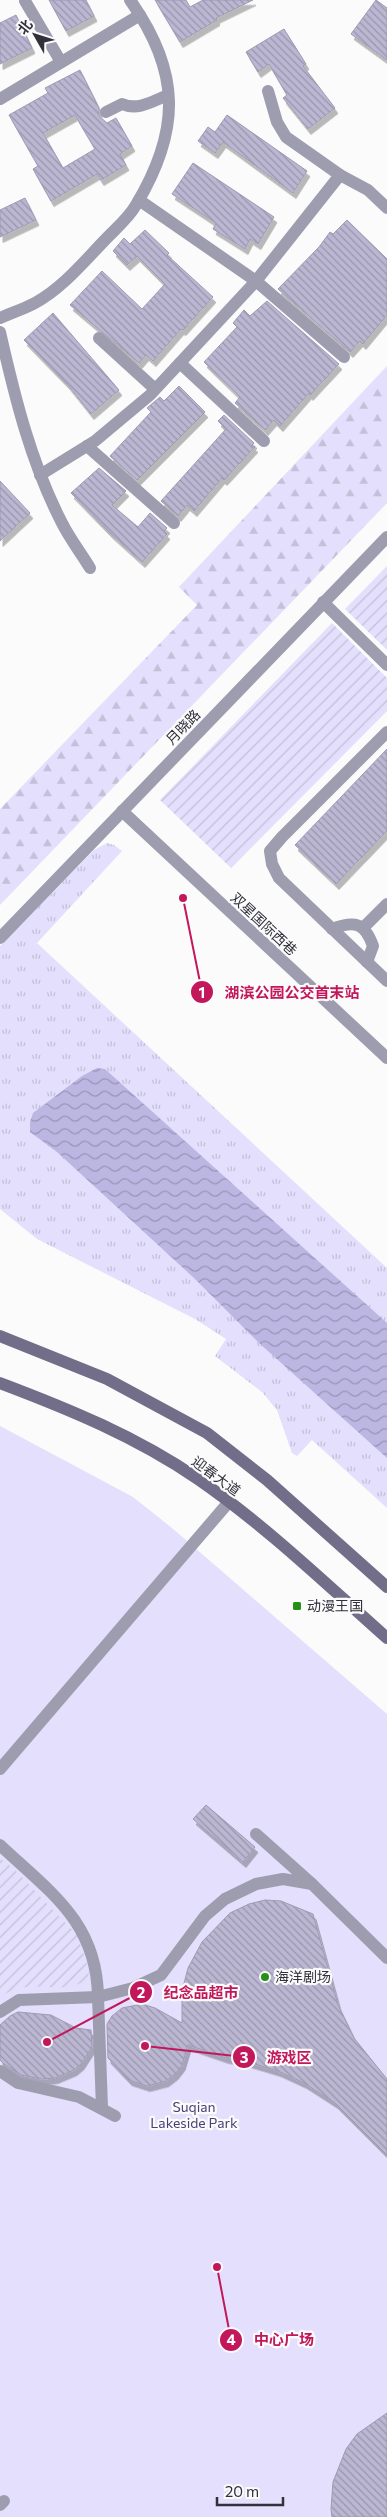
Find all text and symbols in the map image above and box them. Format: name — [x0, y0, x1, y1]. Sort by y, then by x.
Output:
north arrow — [10, 10, 60, 60]
text: 北 — [13, 16, 36, 37]
street label: 月晓路 — [162, 706, 203, 748]
street label: 双星国际西巷 — [228, 889, 301, 958]
callout: 湖滨公园公交首末站 — [190, 977, 370, 1007]
text: 1 — [199, 983, 205, 1001]
text: 湖滨公园公交首末站 — [224, 983, 360, 1001]
street label: 迎春大道 — [189, 1452, 244, 1499]
place label: 动漫王国 — [307, 1597, 363, 1614]
marker: 动漫王国 — [291, 1600, 303, 1612]
place label: 海洋剧场 — [275, 1968, 331, 1985]
marker: 海洋剧场 — [259, 1971, 271, 1983]
callout: 纪念品超市 — [129, 1977, 249, 2007]
text: 2 — [137, 1983, 145, 2001]
text: 纪念品超市 — [163, 1983, 239, 2001]
callout: 游戏区 — [231, 2042, 321, 2072]
text: 3 — [240, 2048, 249, 2066]
text: 游戏区 — [266, 2048, 312, 2066]
park label: Suqian Lakeside Park — [150, 2098, 238, 2131]
callout: 中心广场 — [219, 2325, 324, 2355]
text: 4 — [226, 2330, 236, 2348]
text: 中心广场 — [254, 2330, 314, 2348]
scale bar — [217, 2474, 283, 2506]
text: 20 m — [225, 2482, 259, 2500]

